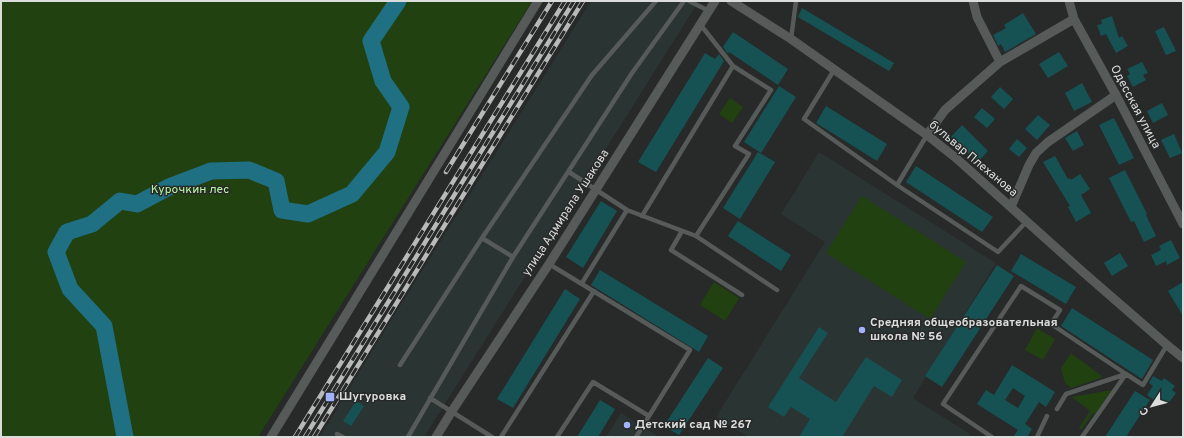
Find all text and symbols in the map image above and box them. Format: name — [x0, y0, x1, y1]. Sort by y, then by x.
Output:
street label: Одесская улица — [1106, 62, 1164, 152]
street label: бульвар Плеханова — [925, 117, 1021, 201]
street label: улица Адмирала Ушакова — [519, 146, 613, 280]
park label: Курочкин лес — [151, 182, 229, 198]
place label: Средняя общеобразовательная школа № 56 — [870, 315, 1058, 345]
marker: Средняя общеобразовательная школа № 56 — [857, 325, 867, 335]
north arrow — [1132, 386, 1172, 426]
place label: Шугуровка — [339, 389, 406, 405]
marker: Шугуровка — [324, 391, 336, 403]
text: С — [1137, 404, 1152, 418]
place label: Детский сад № 267 — [635, 417, 751, 433]
marker: Детский сад № 267 — [622, 420, 632, 430]

